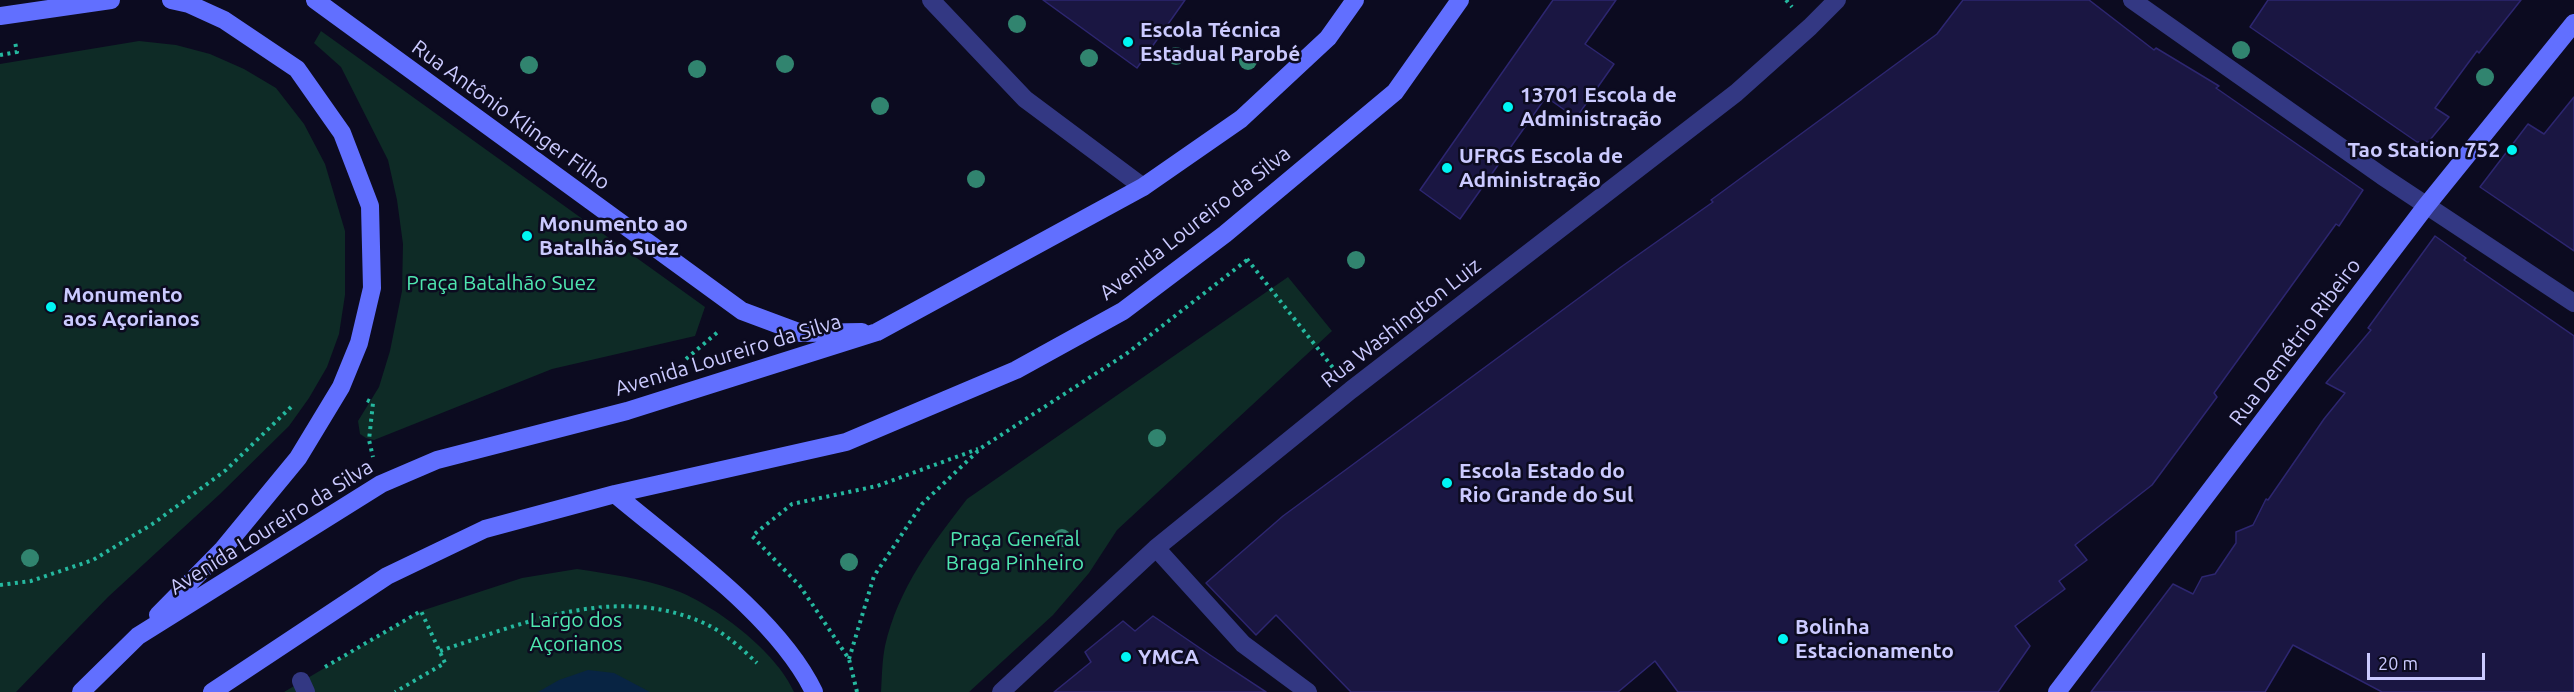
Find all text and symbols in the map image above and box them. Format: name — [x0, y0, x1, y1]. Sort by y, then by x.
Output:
place label: Escola Técnica Estadual Parobé — [1140, 17, 1300, 67]
street label: Rua Antônio Klinger Filho — [407, 35, 615, 195]
marker: Escola Técnica Estadual Parobé — [1121, 35, 1135, 49]
place label: 13701 Escola de Administração — [1520, 82, 1677, 132]
marker: 13701 Escola de Administração — [1501, 100, 1515, 114]
place label: Tao Station 752 — [2347, 137, 2500, 163]
street label: Avenida Loureiro da Silva — [1095, 141, 1295, 305]
place label: UFRGS Escola de Administração — [1459, 143, 1623, 193]
marker: Tao Station 752 — [2505, 143, 2519, 157]
marker: UFRGS Escola de Administração — [1440, 161, 1454, 175]
place label: Monumento ao Batalhão Suez — [539, 211, 688, 261]
marker: Monumento ao Batalhão Suez — [520, 229, 534, 243]
street label: Rua Washington Luiz — [1316, 253, 1486, 393]
street label: Rua Demétrio Ribeiro — [2224, 254, 2366, 430]
park label: Praça Batalhão Suez — [406, 270, 596, 296]
place label: Monumento aos Açorianos — [63, 282, 200, 332]
marker: Monumento aos Açorianos — [44, 300, 58, 314]
street label: Avenida Loureiro da Silva — [612, 309, 844, 401]
street label: Avenida Loureiro da Silva — [165, 454, 377, 600]
place label: Escola Estado do Rio Grande do Sul — [1459, 458, 1633, 508]
marker: Escola Estado do Rio Grande do Sul — [1440, 476, 1454, 490]
park label: Praça General Braga Pinheiro — [946, 526, 1084, 576]
park label: Largo dos Açorianos — [530, 607, 622, 657]
place label: Bolinha Estacionamento — [1795, 614, 1954, 664]
marker: Bolinha Estacionamento — [1776, 632, 1790, 646]
scale bar — [2370, 641, 2488, 679]
place label: YMCA — [1138, 644, 1199, 670]
marker: YMCA — [1119, 650, 1133, 664]
text: 20 m — [2378, 653, 2418, 673]

